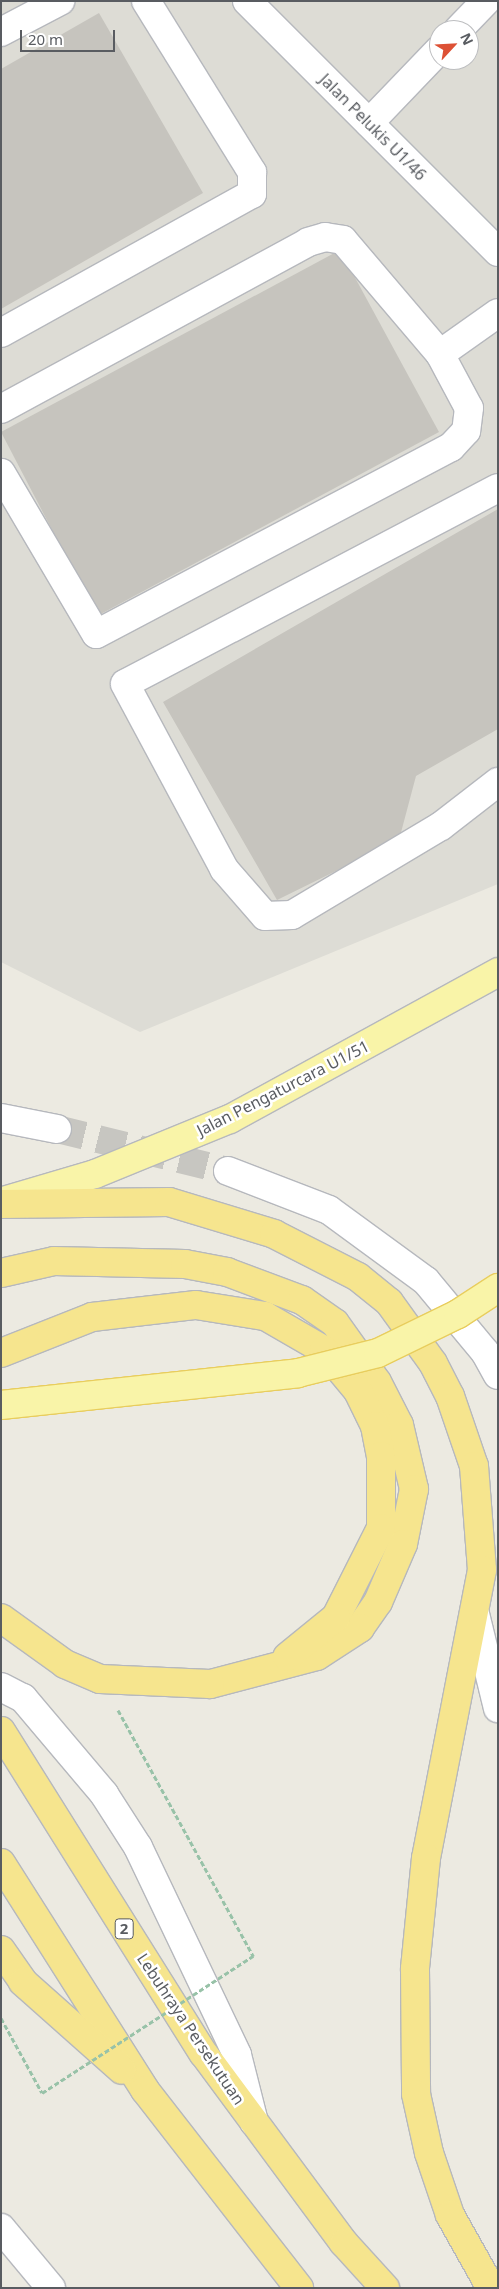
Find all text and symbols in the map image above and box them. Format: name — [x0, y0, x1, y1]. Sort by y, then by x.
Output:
scale bar — [22, 20, 118, 52]
north arrow — [429, 20, 479, 70]
text: 20 m — [28, 29, 63, 49]
text: N — [456, 30, 478, 48]
street label: Jalan Pelukis U1/46 — [316, 70, 430, 184]
street label: Jalan Pengaturcara U1/51 — [194, 1036, 372, 1140]
road number: 2 — [114, 1916, 134, 1942]
street label: Lebuhraya Persekutuan — [133, 1950, 249, 2108]

